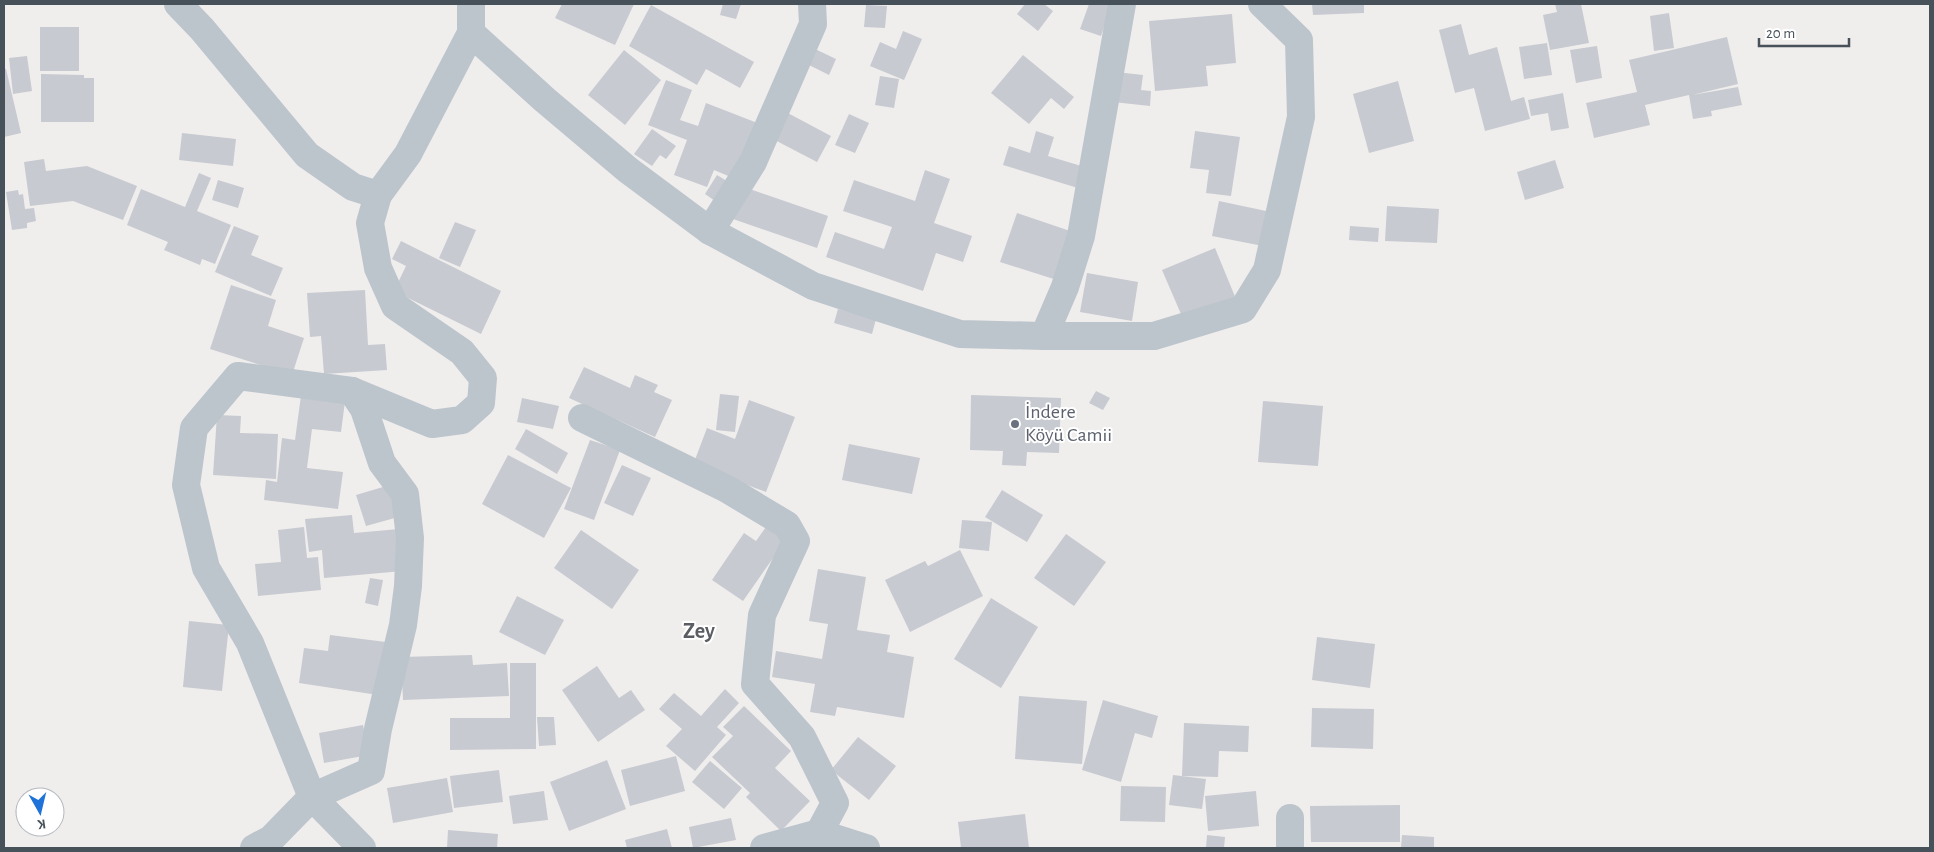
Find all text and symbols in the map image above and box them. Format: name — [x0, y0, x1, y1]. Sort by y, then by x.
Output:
scale bar — [1759, 15, 1849, 47]
text: 20 m — [1766, 26, 1795, 41]
place label: İndere Köyü Camii — [1025, 402, 1112, 445]
marker: İndere Köyü Camii — [1009, 418, 1021, 430]
district label: Zey — [683, 620, 715, 643]
north arrow — [15, 787, 65, 837]
text: K — [36, 816, 47, 831]

